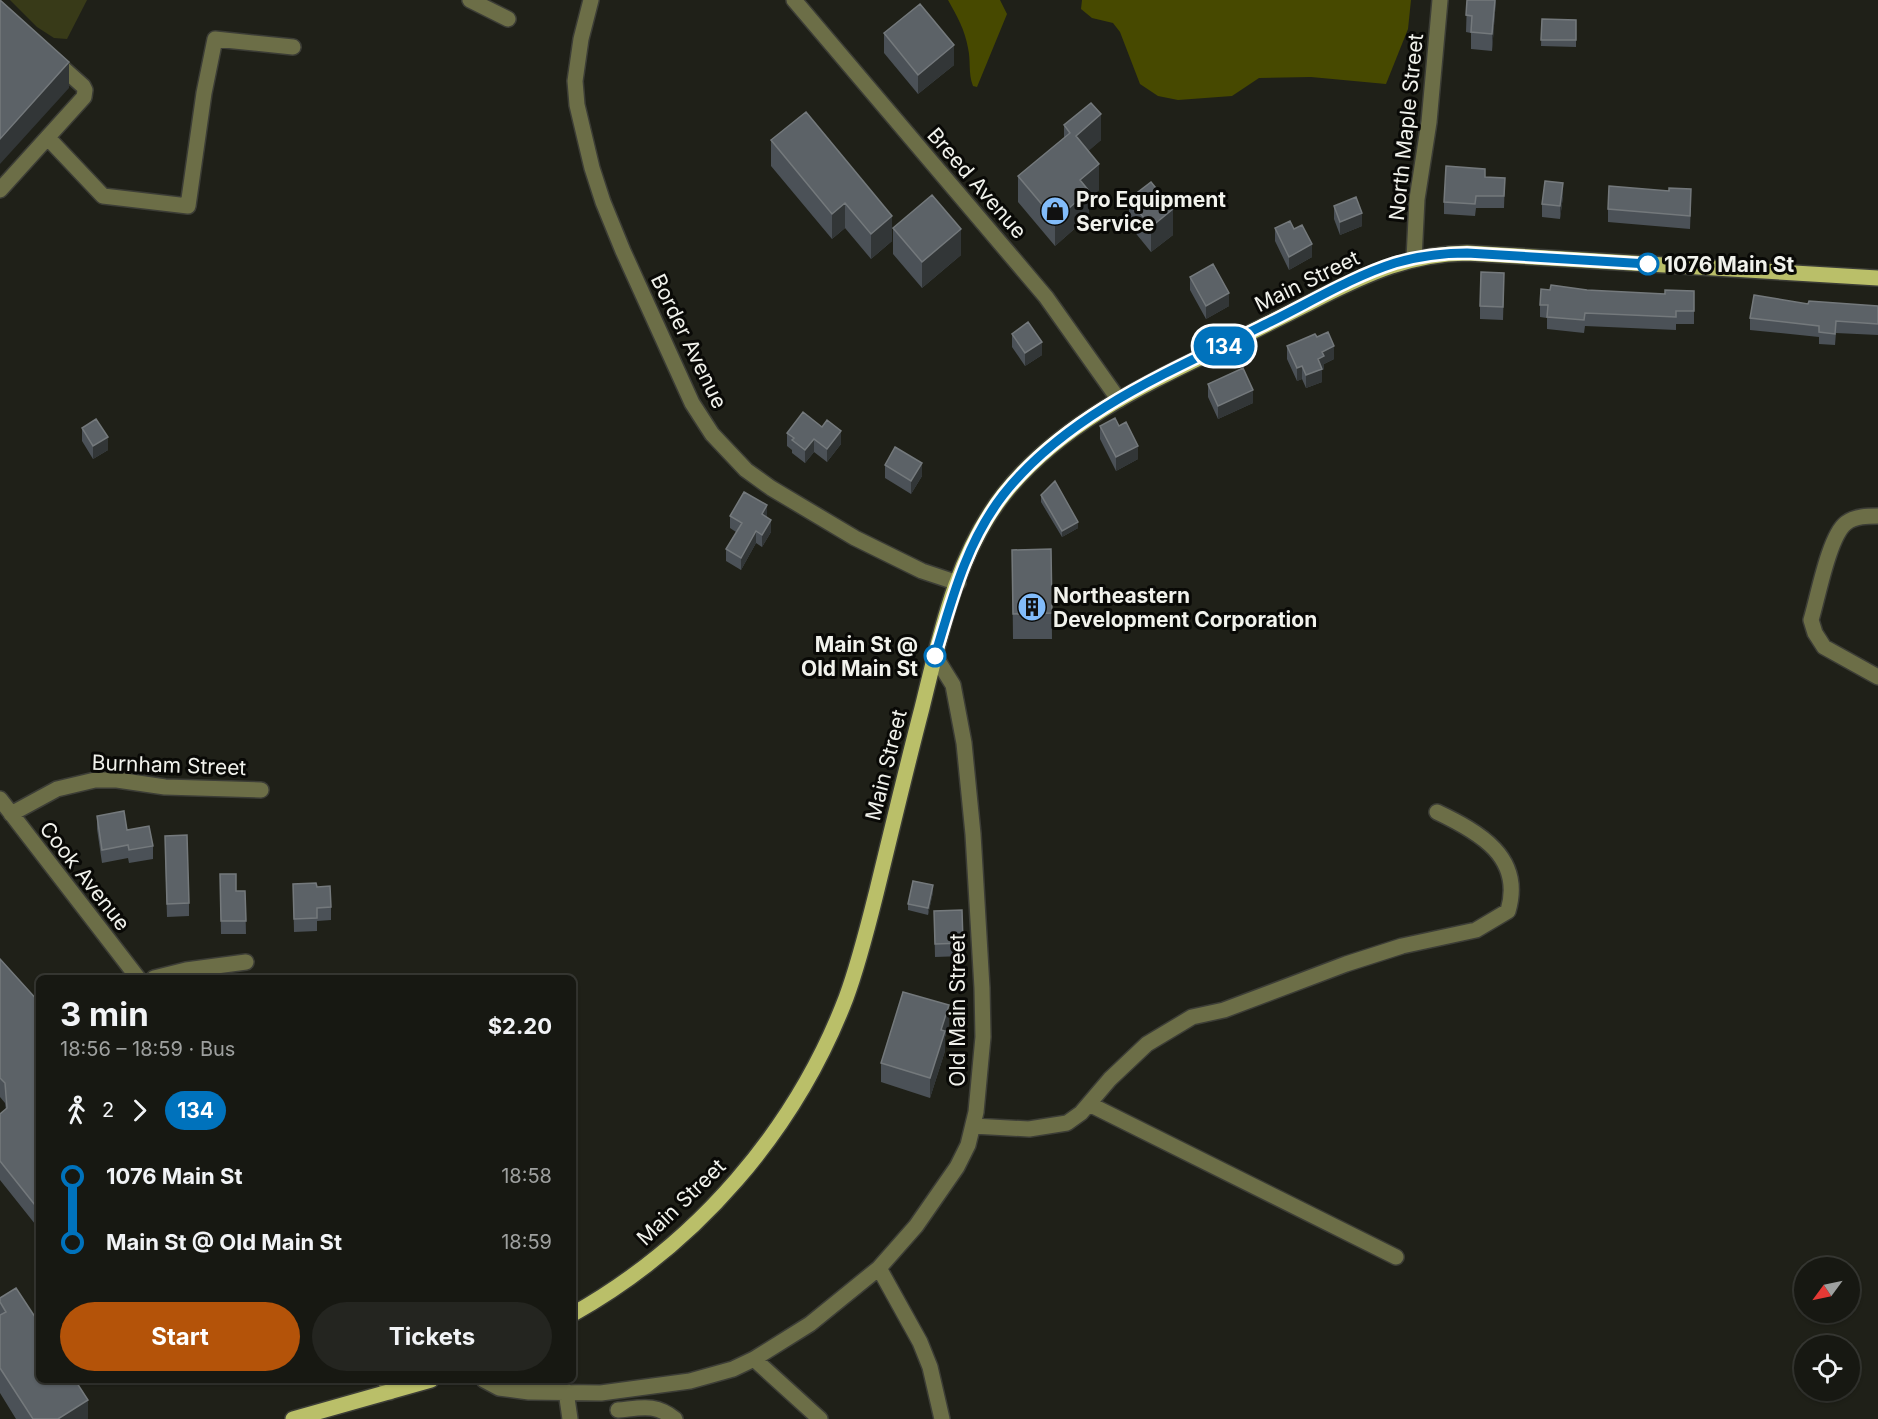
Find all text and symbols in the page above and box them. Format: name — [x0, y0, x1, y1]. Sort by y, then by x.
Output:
street label: North Maple Street — [1384, 32, 1428, 222]
street label: Breed Avenue — [922, 123, 1032, 243]
place label: Pro Equipment Service — [1076, 187, 1226, 236]
shop icon: Pro Equipment Service — [1039, 195, 1071, 227]
street label: Main Street — [1251, 245, 1364, 317]
place label: 1076 Main St — [1664, 252, 1795, 277]
marker: 1076 Main St — [1637, 253, 1659, 275]
street label: Border Avenue — [646, 270, 732, 412]
line badge: 134 — [1190, 326, 1258, 366]
text: 134 — [1206, 334, 1242, 359]
place label: Northeastern Development Corporation — [1053, 583, 1317, 632]
building icon: Northeastern Development Corporation — [1016, 591, 1048, 623]
place label: Main St @ Old Main St — [801, 632, 918, 681]
marker: Main St @ Old Main St — [924, 645, 946, 667]
street label: Main Street — [860, 707, 912, 823]
street label: Burnham Street — [91, 750, 247, 780]
street label: Cook Avenue — [35, 816, 135, 936]
street label: Old Main Street — [945, 933, 970, 1087]
text: 3 min — [60, 994, 149, 1034]
text: $2.20 — [488, 1013, 552, 1039]
text: 18:56 – 18:59 · Bus — [60, 1037, 235, 1061]
icon: walk — [60, 1094, 93, 1127]
icon: forward — [123, 1094, 156, 1127]
text: 2 — [102, 1098, 114, 1122]
text: 134 — [177, 1098, 214, 1123]
street label: Main Street — [632, 1154, 731, 1250]
text: 1076 Main St — [106, 1163, 242, 1189]
text: 18:58 — [501, 1164, 552, 1188]
text: Main St @ Old Main St — [106, 1229, 342, 1255]
text: 18:59 — [501, 1230, 552, 1254]
north arrow — [1794, 1257, 1860, 1323]
map controls — [1794, 1257, 1860, 1401]
button: Start — [60, 1302, 300, 1371]
button: Tickets — [312, 1302, 552, 1371]
button: locate — [1794, 1335, 1860, 1401]

